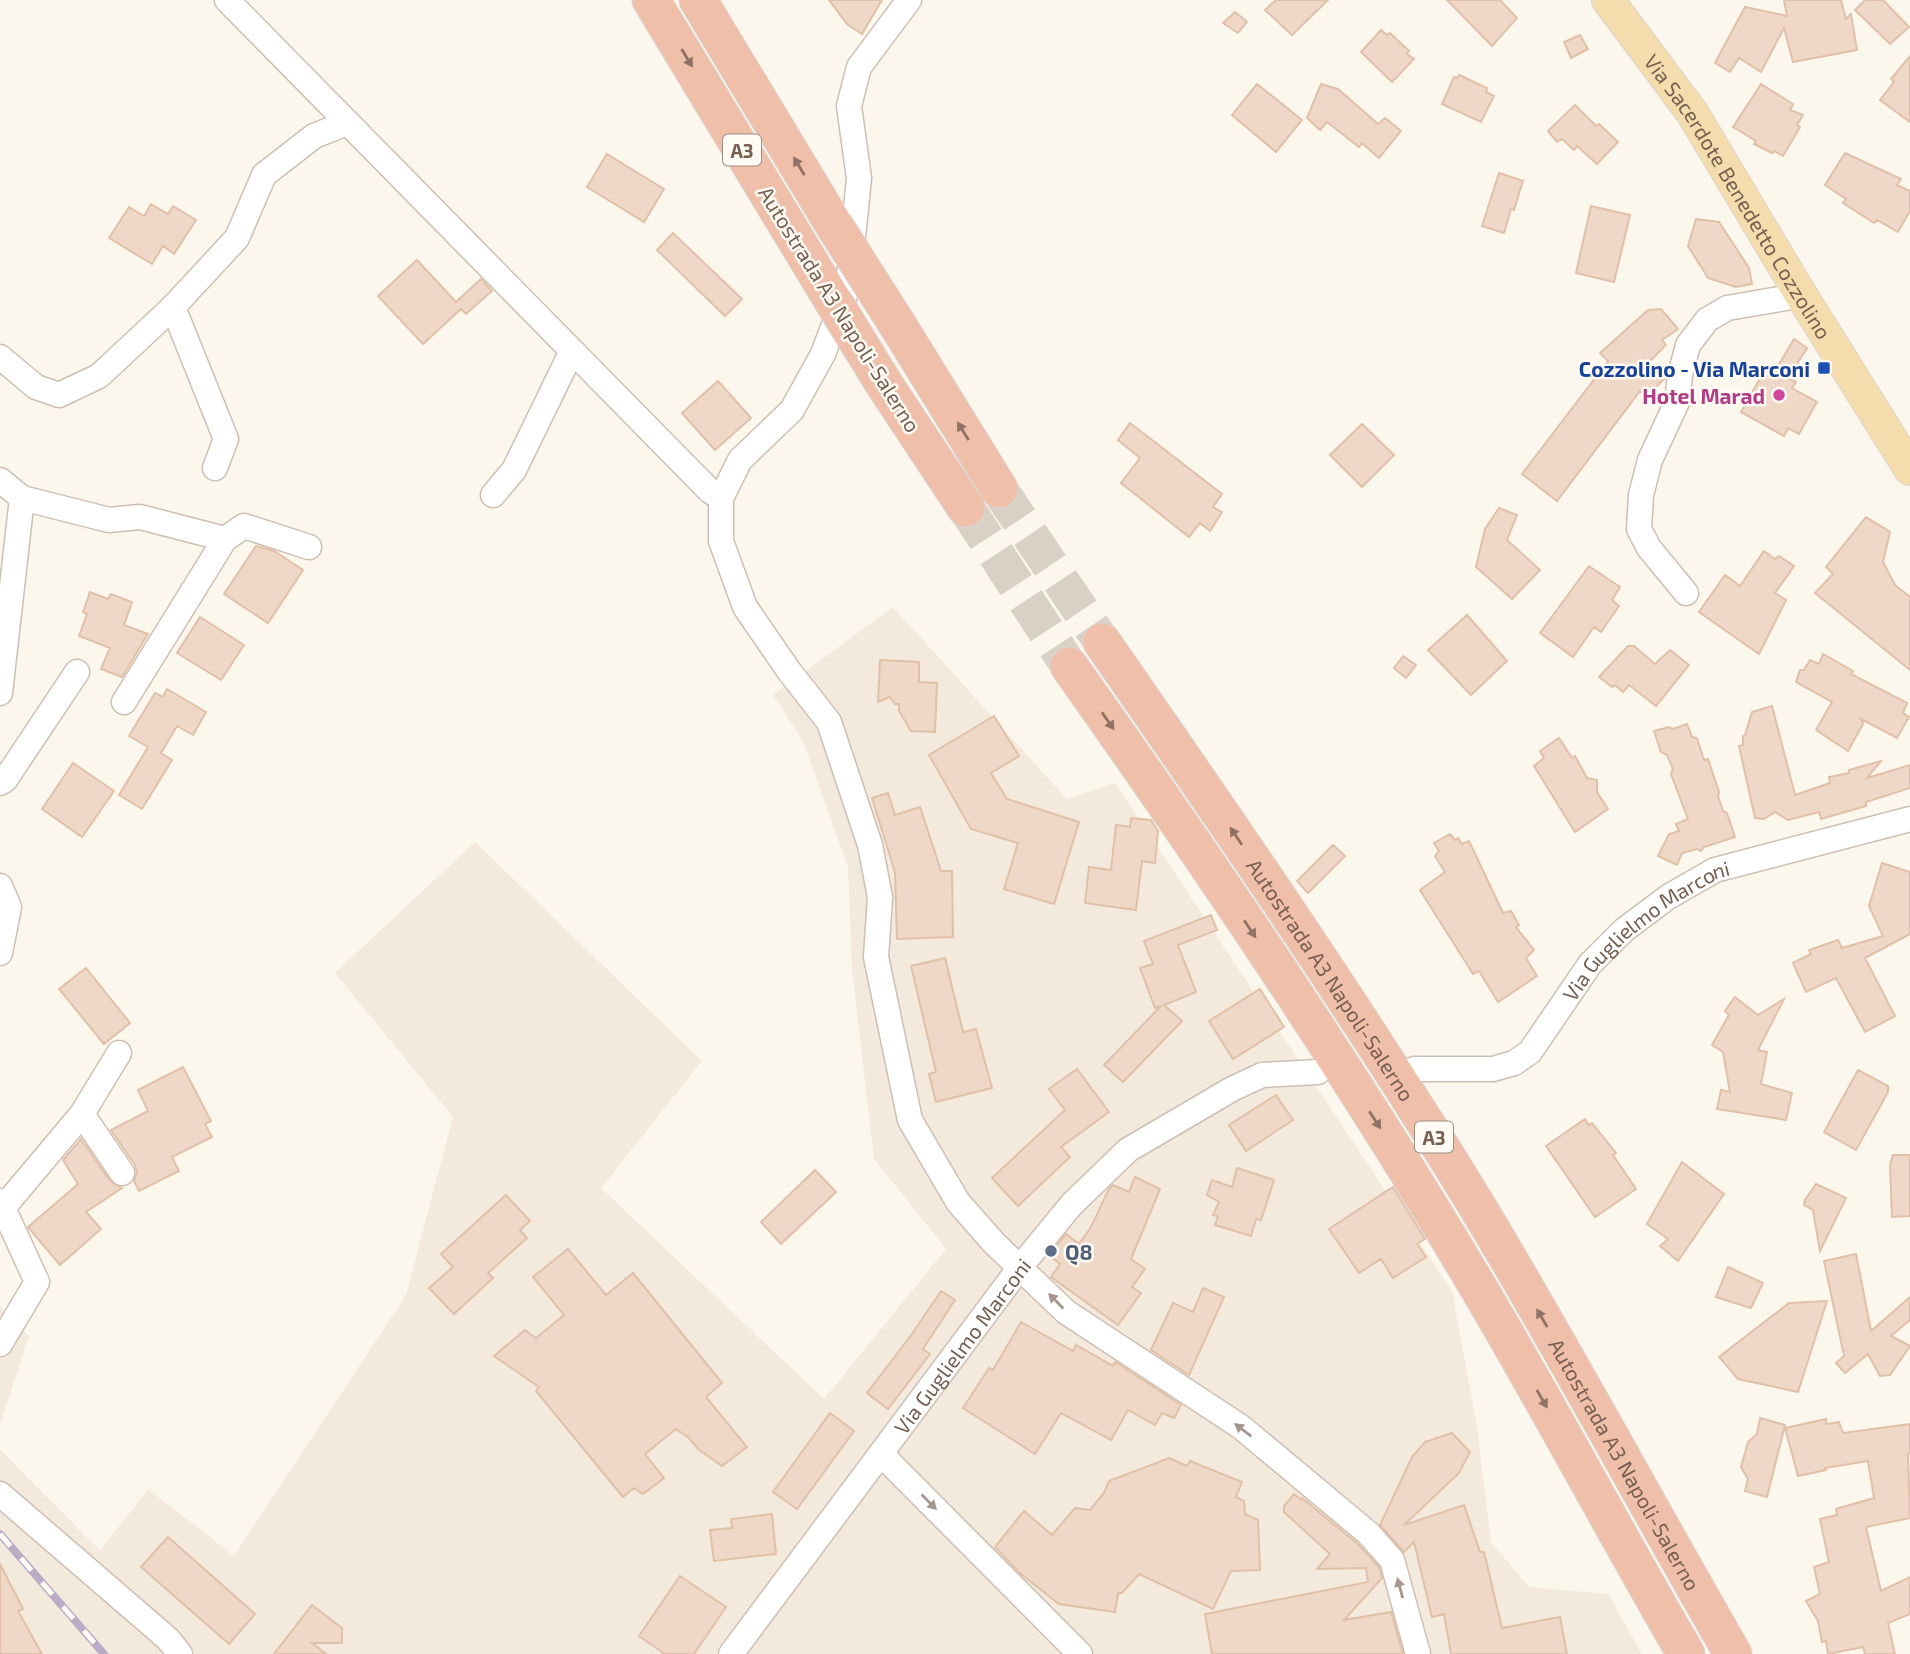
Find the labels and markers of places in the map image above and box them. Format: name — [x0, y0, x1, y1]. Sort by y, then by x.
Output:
place label: Cozzolino - Via Marconi — [1579, 356, 1810, 381]
marker: Cozzolino - Via Marconi — [1816, 360, 1832, 376]
place label: Hotel Marad — [1642, 383, 1765, 408]
marker: Hotel Marad — [1771, 387, 1787, 403]
place label: Q8 — [1065, 1239, 1093, 1265]
marker: Q8 — [1043, 1243, 1059, 1259]

